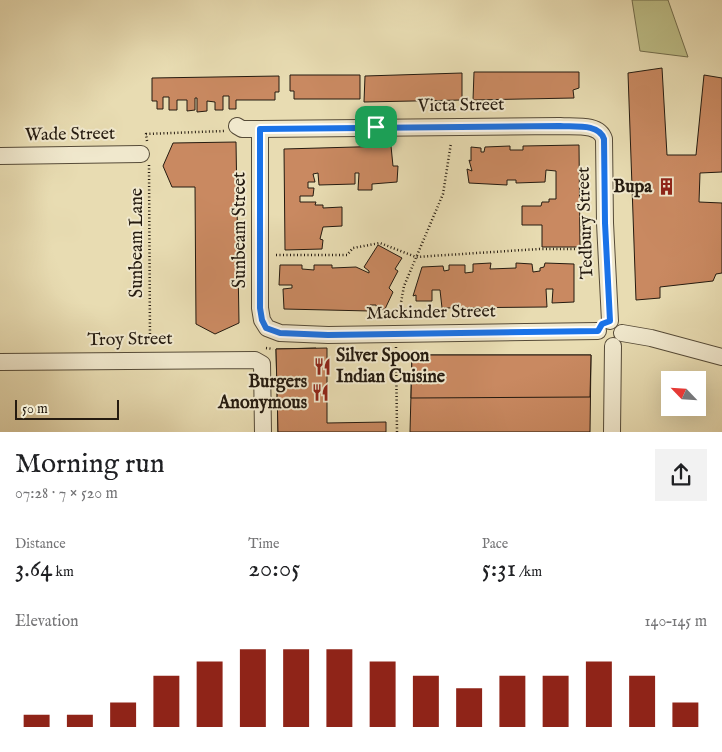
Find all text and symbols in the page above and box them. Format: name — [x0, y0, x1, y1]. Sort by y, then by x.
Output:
street label: Victa Street — [416, 94, 505, 118]
pin — [355, 106, 397, 148]
icon: arrive — [362, 113, 390, 141]
street label: Wade Street — [25, 123, 115, 147]
street label: Tedbury Street — [573, 166, 599, 280]
street label: Sunbeam Street — [229, 172, 252, 288]
place label: Bupa — [613, 176, 653, 199]
building icon: Bupa — [656, 177, 676, 197]
street label: Sunbeam Lane — [126, 188, 149, 298]
street label: Mackinder Street — [366, 300, 496, 326]
street label: Troy Street — [87, 328, 173, 352]
place label: Silver Spoon Indian Cuisine — [336, 345, 446, 389]
restaurant icon: Silver Spoon Indian Cuisine — [312, 356, 332, 376]
place label: Burgers Anonymous — [217, 371, 308, 415]
north arrow — [661, 371, 706, 416]
map controls — [661, 371, 706, 416]
restaurant icon: Burgers Anonymous — [311, 382, 331, 402]
scale bar — [15, 397, 119, 420]
text: 50 m — [22, 400, 48, 418]
text: Morning run — [15, 447, 165, 482]
button: share — [655, 449, 707, 501]
text: 07:28 · 7 × 520 m — [15, 484, 118, 504]
text: Distance — [15, 535, 66, 553]
text: Time — [248, 535, 279, 553]
text: Pace — [482, 535, 508, 553]
text: 3.64 — [15, 553, 53, 585]
text: 20:05 — [248, 553, 300, 585]
text: 5:31 — [482, 553, 516, 585]
text: km — [53, 563, 74, 581]
text: /km — [516, 563, 542, 581]
text: Elevation — [15, 612, 78, 632]
text: 140–145 m — [645, 612, 707, 632]

